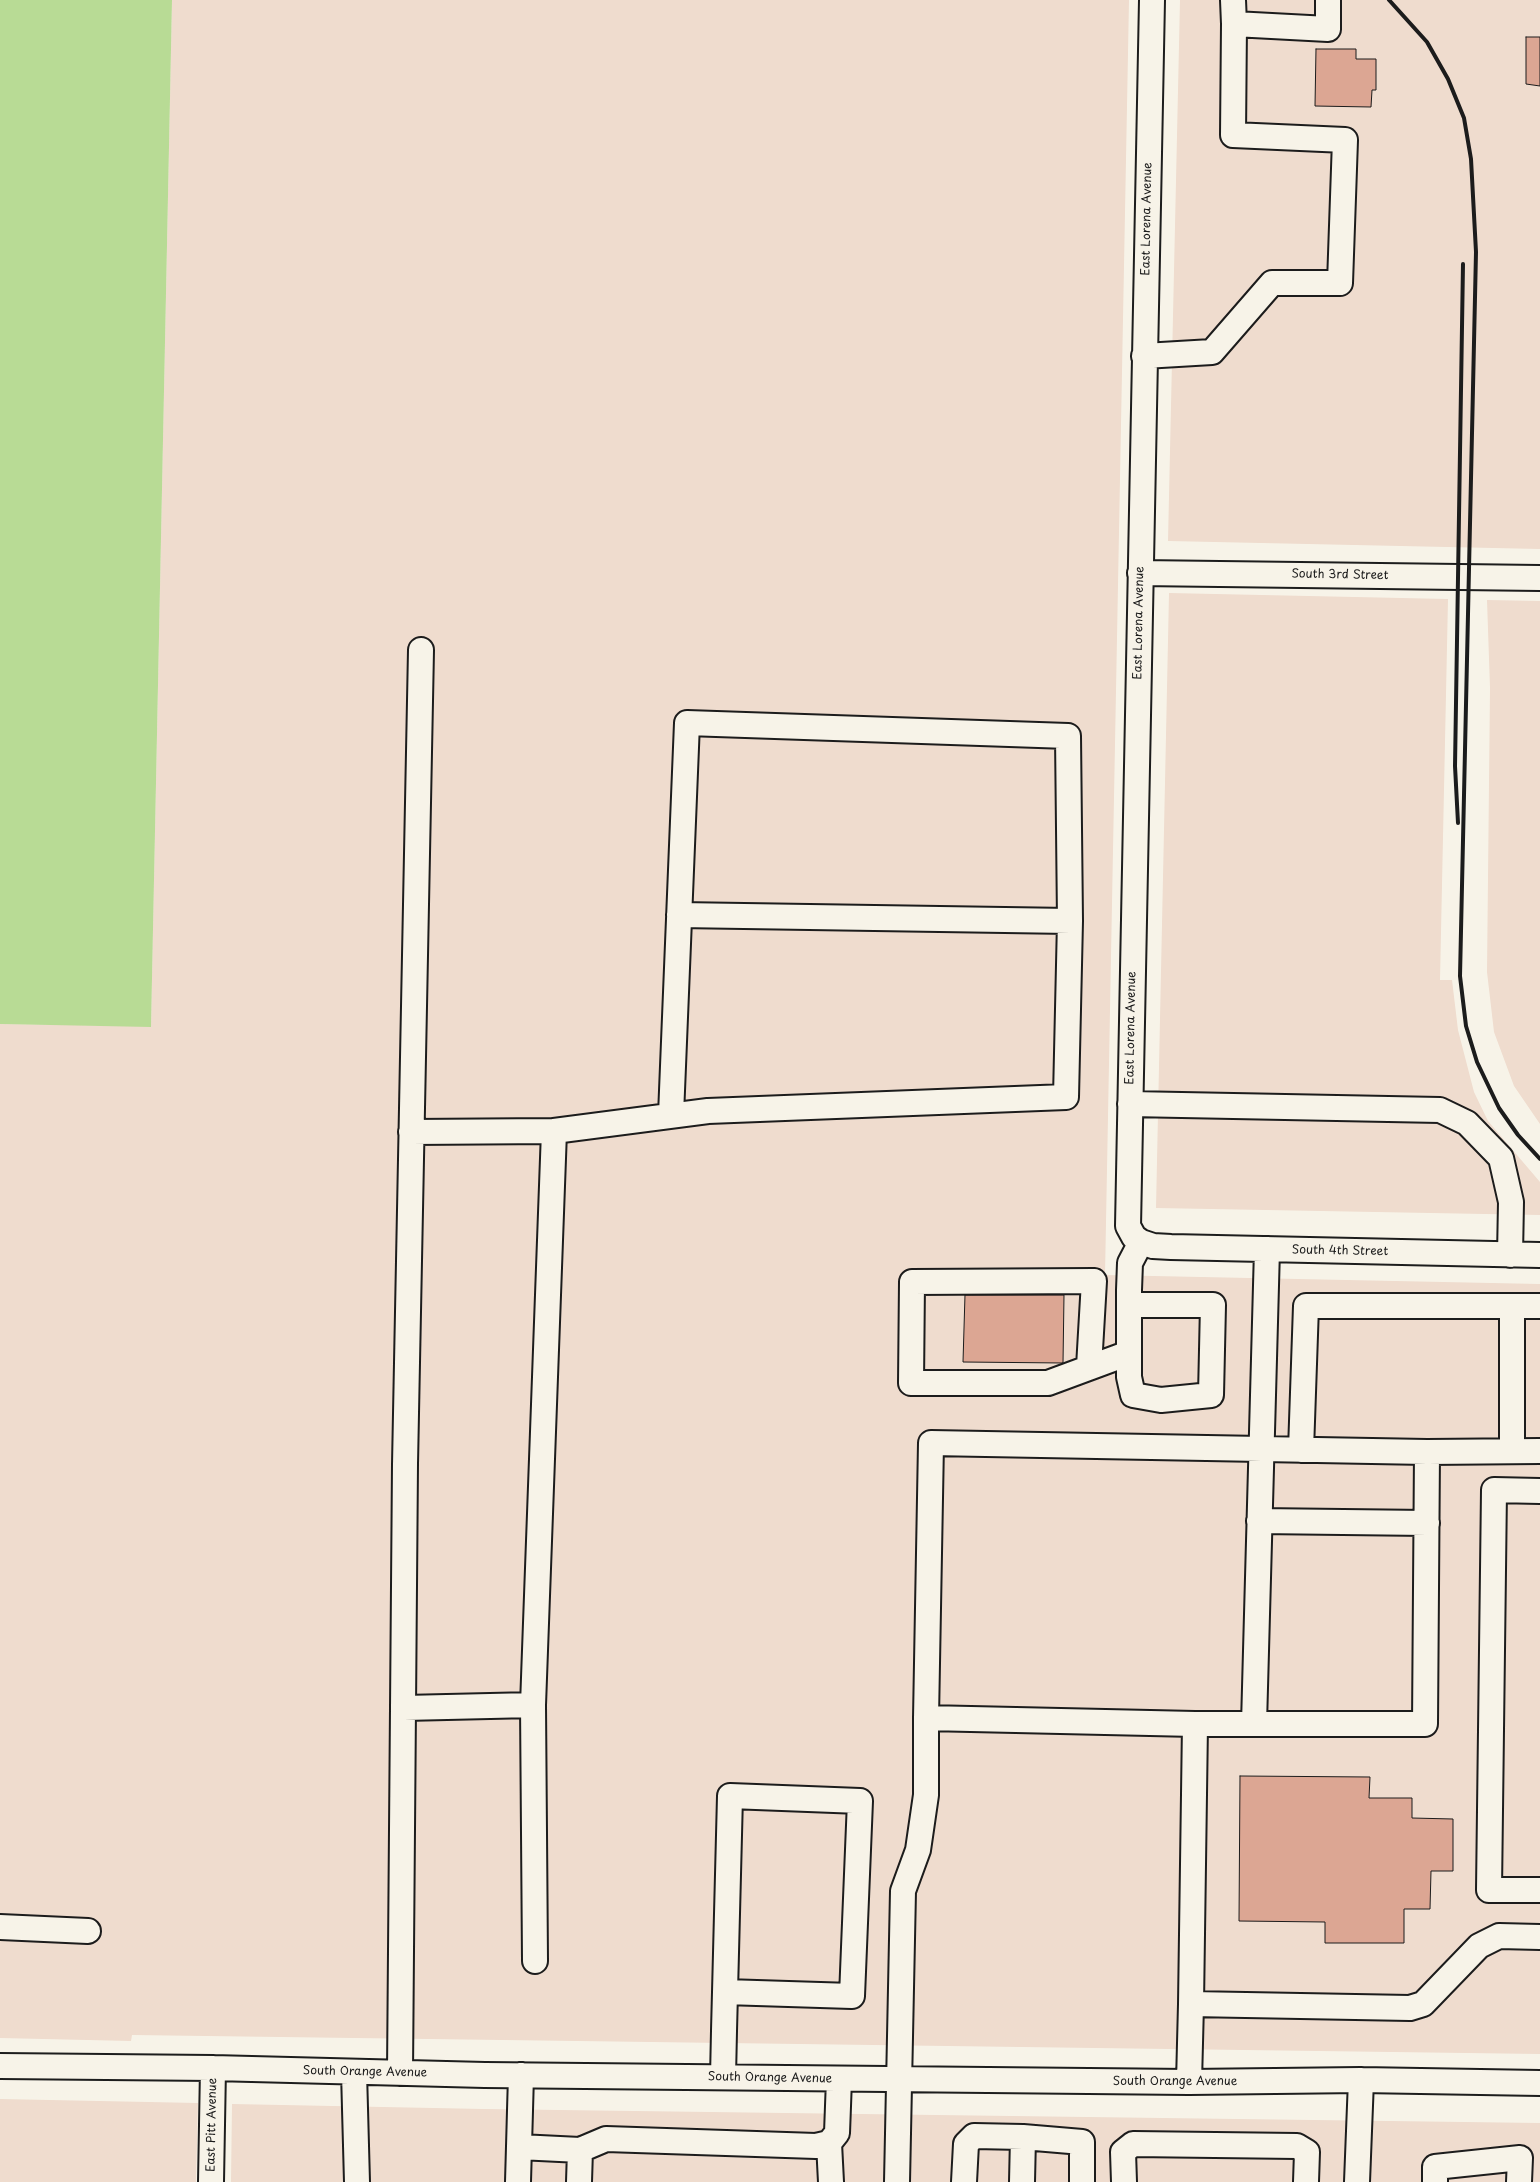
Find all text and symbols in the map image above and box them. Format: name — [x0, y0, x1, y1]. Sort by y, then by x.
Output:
street label: East Lorena Avenue — [1139, 162, 1155, 276]
street label: East Lorena Avenue — [1131, 566, 1147, 680]
street label: South 3rd Street — [1291, 567, 1389, 583]
street label: East Lorena Avenue — [1123, 971, 1139, 1085]
street label: South 4th Street — [1292, 1243, 1388, 1259]
street label: South Orange Avenue — [303, 2064, 427, 2080]
street label: South Orange Avenue — [708, 2070, 832, 2086]
street label: South Orange Avenue — [1113, 2075, 1237, 2089]
street label: East Pitt Avenue — [204, 2078, 220, 2172]

